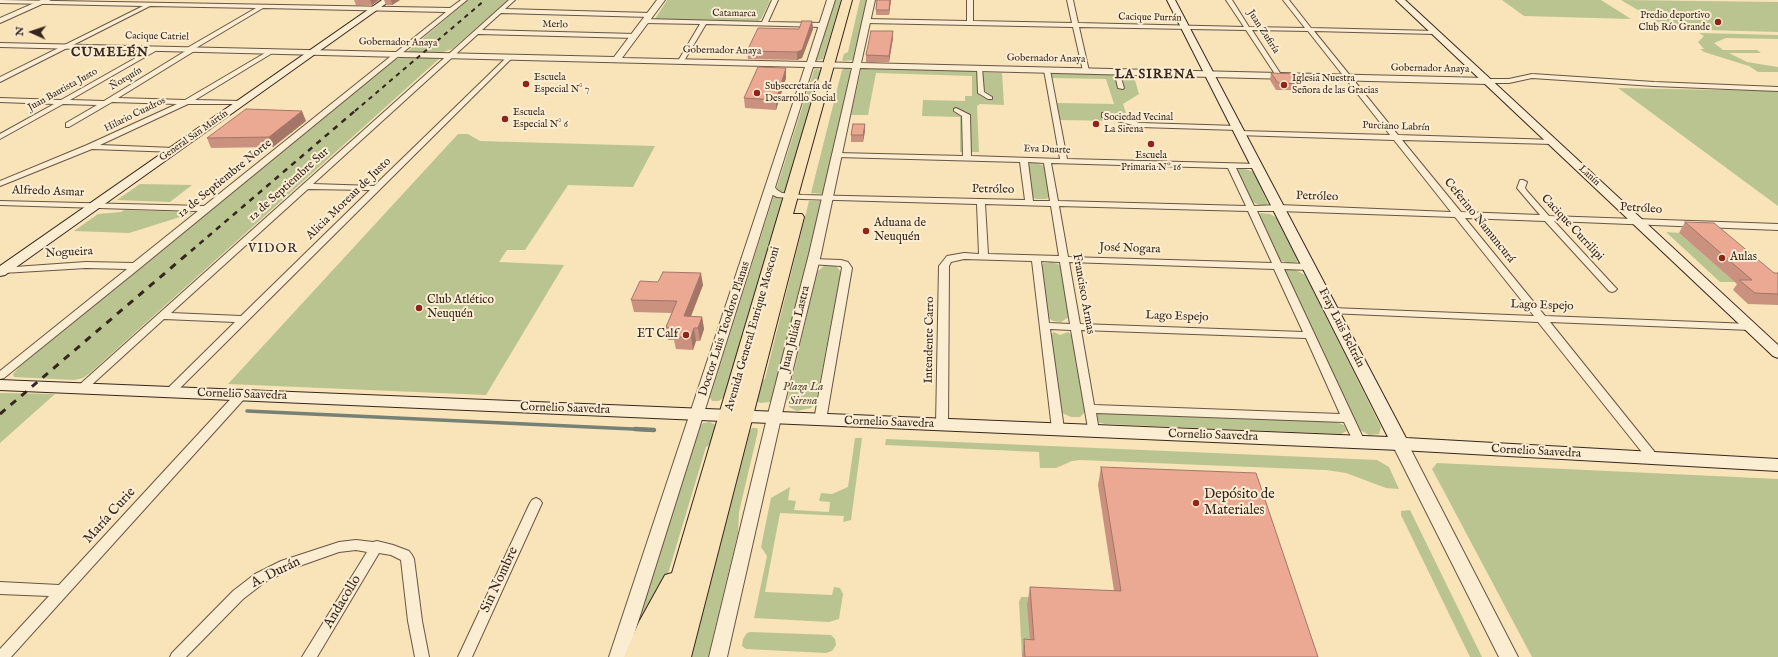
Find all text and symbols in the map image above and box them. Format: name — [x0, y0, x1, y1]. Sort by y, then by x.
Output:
street label: Catamarca — [712, 8, 756, 20]
street label: Juan Zufiría — [1244, 8, 1282, 56]
place label: Predio deportivo Club Río Grande — [1639, 10, 1710, 34]
street label: Cacique Purrán — [1118, 11, 1182, 25]
north arrow — [12, 12, 52, 52]
marker: Predio deportivo Club Río Grande — [1713, 17, 1723, 27]
street label: Merlo — [542, 19, 568, 31]
text: N — [13, 26, 27, 36]
street label: Cacique Catriel — [125, 30, 189, 44]
street label: Gobernador Anaya — [359, 36, 437, 50]
street label: Gobernador Anaya — [683, 44, 761, 58]
district label: CUMELÉN — [71, 45, 149, 61]
street label: Gobernador Anaya — [1007, 52, 1085, 66]
street label: Gobernador Anaya — [1391, 62, 1469, 76]
street label: Ñorquín — [108, 65, 144, 93]
street label: Juan Bautista Justo — [26, 66, 100, 114]
district label: LA SIRENA — [1115, 67, 1195, 83]
place label: Escuela Especial N° 7 — [534, 72, 589, 96]
place label: Iglesia Nuestra Señora de las Gracias — [1292, 73, 1378, 96]
marker: Escuela Especial N° 7 — [521, 79, 531, 89]
marker: Iglesia Nuestra Señora de las Gracias — [1279, 80, 1289, 90]
place label: Subsecretaría de Desarrollo Social — [765, 81, 836, 104]
marker: Subsecretaría de Desarrollo Social — [752, 88, 762, 98]
street label: Hilario Cuadros — [102, 95, 168, 135]
place label: Escuela Especial N° 6 — [513, 107, 568, 130]
street label: General San Martín — [157, 108, 231, 164]
place label: Sociedad Vecinal La Sirena — [1104, 112, 1173, 136]
marker: Escuela Especial N° 6 — [500, 114, 510, 124]
marker: Sociedad Vecinal La Sirena — [1091, 119, 1101, 129]
street label: Purciano Labrín — [1362, 120, 1430, 134]
street label: 12 de Septiembre Norte — [175, 137, 275, 221]
marker: Escuela Primaria Nº 16 — [1146, 139, 1156, 149]
street label: Eva Duarte — [1023, 143, 1071, 157]
street label: 12 de Septiembre Sur — [246, 145, 332, 225]
place label: Escuela Primaria Nº 16 — [1121, 150, 1181, 174]
street label: Alicia Moreau de Justo — [304, 155, 394, 243]
street label: Lanín — [1576, 163, 1602, 189]
street label: Ceferino Namuncurá — [1440, 176, 1518, 266]
street label: Petróleo — [972, 182, 1014, 198]
street label: Alfredo Asmar — [12, 184, 84, 200]
street label: Petróleo — [1296, 189, 1338, 205]
street label: Cacique Currilipi — [1538, 192, 1606, 264]
street label: Petróleo — [1619, 200, 1663, 218]
place label: Aduana de Neuquén — [874, 217, 926, 245]
marker: Aduana de Neuquén — [861, 226, 871, 236]
district label: VIDOR — [248, 241, 298, 257]
street label: José Nogara — [1099, 241, 1161, 257]
street label: Nogueira — [45, 245, 93, 261]
street label: Avenida General Enrique Mosconi — [723, 245, 783, 413]
place label: Aulas — [1730, 251, 1757, 265]
street label: Francisco Armas — [1069, 253, 1097, 335]
marker: Aulas — [1717, 253, 1727, 263]
street label: Doctor Luis Teodoro Planas — [696, 260, 754, 398]
street label: Juan Julián Lastra — [778, 284, 814, 374]
street label: Fray Luis Beltrán — [1315, 286, 1367, 370]
place label: Club Atlético Neuquén — [427, 294, 494, 322]
street label: Intendente Carro — [922, 296, 938, 384]
street label: Lago Espejo — [1510, 298, 1574, 314]
marker: Club Atlético Neuquén — [414, 303, 424, 313]
street label: Lago Espejo — [1145, 309, 1209, 325]
place label: ET Calf — [637, 328, 678, 342]
marker: ET Calf — [681, 330, 691, 340]
park label: Plaza La Sirena — [783, 381, 823, 409]
street label: Cornelio Saavedra — [197, 386, 287, 404]
street label: Cornelio Saavedra — [520, 400, 610, 418]
street label: Cornelio Saavedra — [844, 414, 934, 432]
street label: Cornelio Saavedra — [1168, 427, 1258, 445]
street label: Cornelio Saavedra — [1491, 442, 1581, 462]
street label: María Curie — [80, 484, 140, 548]
place label: Depósito de Materiales — [1204, 487, 1275, 520]
marker: Depósito de Materiales — [1191, 498, 1201, 508]
street label: Sin Nombre — [477, 545, 523, 615]
street label: A. Durán — [249, 554, 303, 592]
street label: Andacollo — [321, 572, 365, 632]

